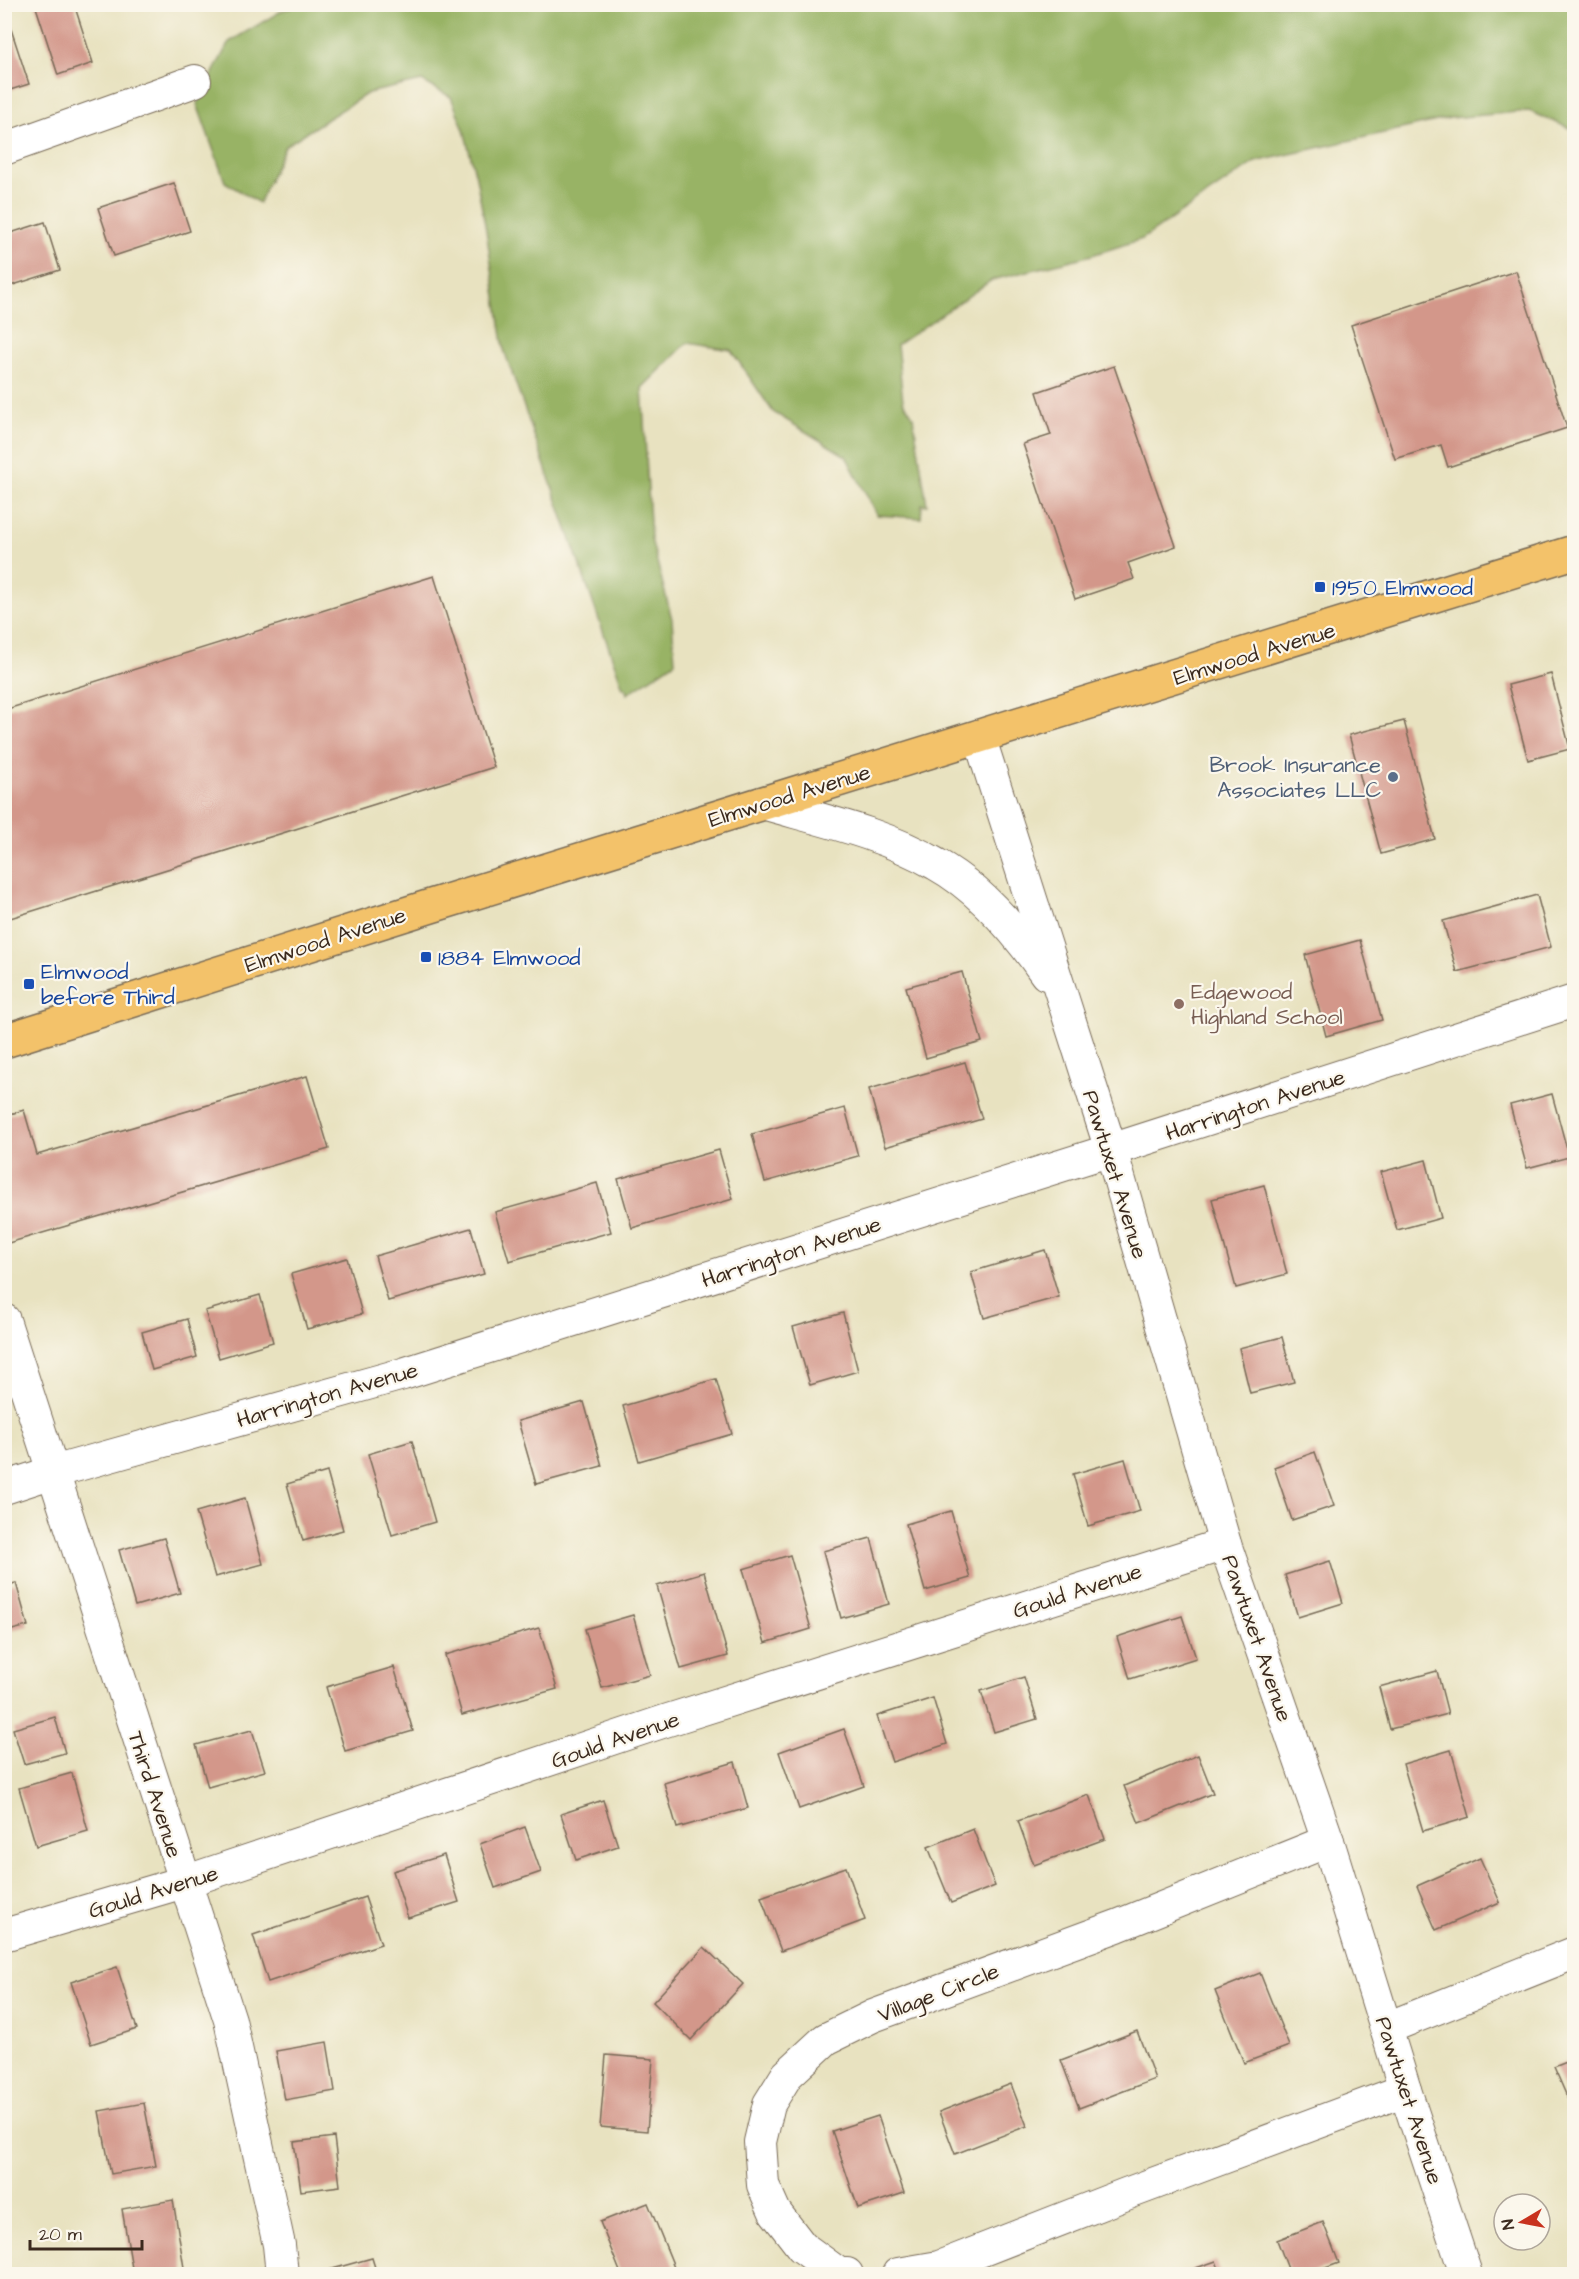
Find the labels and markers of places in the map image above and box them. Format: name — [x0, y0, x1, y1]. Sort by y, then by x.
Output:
place label: 1950 Elmwood — [1332, 573, 1473, 604]
marker: 1950 Elmwood — [1313, 580, 1327, 594]
place label: Brook Insurance Associates LLC — [1209, 750, 1381, 806]
marker: Brook Insurance Associates LLC — [1386, 770, 1400, 784]
place label: 1884 Elmwood — [438, 943, 581, 974]
marker: 1884 Elmwood — [419, 950, 433, 964]
place label: Elmwood before Third — [41, 957, 175, 1013]
marker: Elmwood before Third — [22, 977, 36, 991]
place label: Edgewood Highland School — [1191, 977, 1343, 1034]
marker: Edgewood Highland School — [1172, 997, 1186, 1011]

